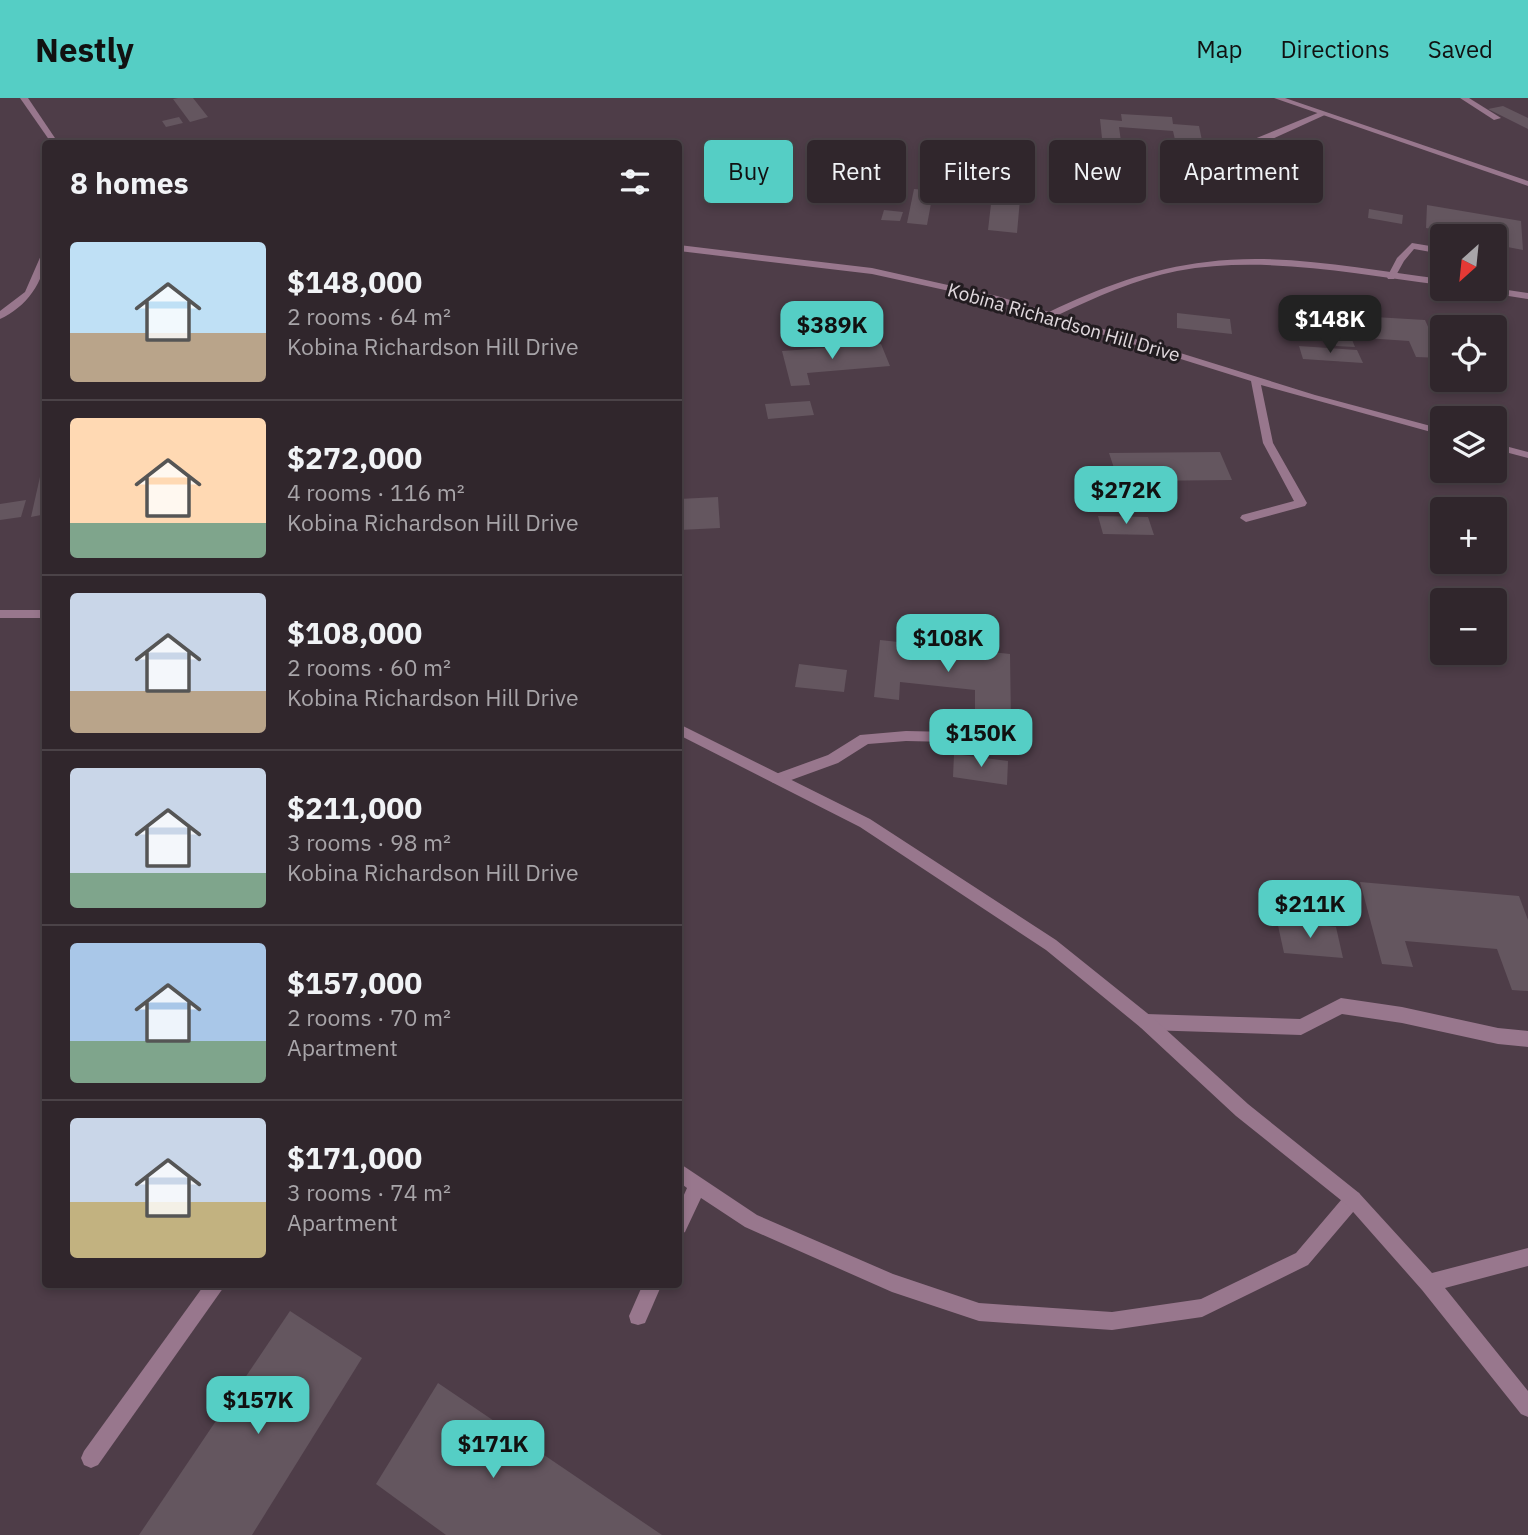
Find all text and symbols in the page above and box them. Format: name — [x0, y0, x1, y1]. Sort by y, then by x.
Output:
text: Nestly — [35, 28, 134, 71]
text: Map — [1196, 33, 1242, 65]
text: Directions — [1280, 33, 1390, 65]
text: Saved — [1428, 33, 1493, 65]
chip: Buy — [704, 140, 793, 203]
chip: Rent — [807, 140, 906, 203]
chip: Filters — [920, 140, 1035, 203]
chip: New — [1049, 140, 1146, 203]
chip: Apartment — [1160, 140, 1323, 203]
text: 8 homes — [70, 163, 189, 202]
icon: filters — [616, 163, 654, 201]
north arrow — [1430, 224, 1507, 301]
map controls — [1430, 224, 1507, 665]
text: $148,000 — [287, 262, 422, 301]
icon: home — [126, 270, 210, 354]
street label: Kobina Richardson Hill Drive — [945, 277, 1183, 367]
pin: $148K — [1281, 296, 1379, 355]
text: 2 rooms · 64 m² — [287, 301, 451, 331]
pin: $389K — [783, 302, 881, 361]
text: $148K — [1294, 303, 1366, 333]
text: $389K — [796, 309, 868, 339]
button: locate — [1430, 315, 1507, 392]
text: Kobina Richardson Hill Drive — [287, 331, 579, 361]
button: layers — [1430, 406, 1507, 483]
text: $272,000 — [287, 438, 422, 477]
icon: home — [126, 446, 210, 530]
pin: $272K — [1077, 466, 1175, 526]
text: $272K — [1090, 474, 1162, 504]
text: 4 rooms · 116 m² — [287, 477, 465, 507]
button: + — [1430, 497, 1507, 574]
text: Kobina Richardson Hill Drive — [287, 507, 579, 537]
button: − — [1430, 588, 1507, 665]
text: $108,000 — [287, 613, 422, 652]
pin: $108K — [899, 614, 997, 674]
icon: home — [126, 621, 210, 705]
text: $108K — [912, 622, 984, 652]
text: 2 rooms · 60 m² — [287, 652, 451, 682]
text: Kobina Richardson Hill Drive — [287, 682, 579, 712]
pin: $150K — [932, 710, 1030, 769]
text: $150K — [945, 717, 1017, 747]
text: $211,000 — [287, 788, 422, 827]
icon: home — [126, 796, 210, 880]
text: 3 rooms · 98 m² — [287, 827, 451, 857]
text: Kobina Richardson Hill Drive — [287, 857, 579, 887]
pin: $211K — [1261, 880, 1359, 940]
text: $211K — [1274, 888, 1346, 918]
text: $157,000 — [287, 963, 422, 1002]
icon: home — [126, 971, 210, 1055]
text: 2 rooms · 70 m² — [287, 1002, 451, 1032]
text: Apartment — [287, 1032, 398, 1062]
text: $171,000 — [287, 1138, 422, 1177]
icon: home — [126, 1146, 210, 1230]
text: 3 rooms · 74 m² — [287, 1177, 451, 1207]
text: Apartment — [287, 1207, 398, 1237]
pin: $157K — [209, 1376, 307, 1436]
text: $157K — [222, 1384, 294, 1414]
pin: $171K — [444, 1420, 542, 1480]
text: $171K — [457, 1428, 529, 1458]

